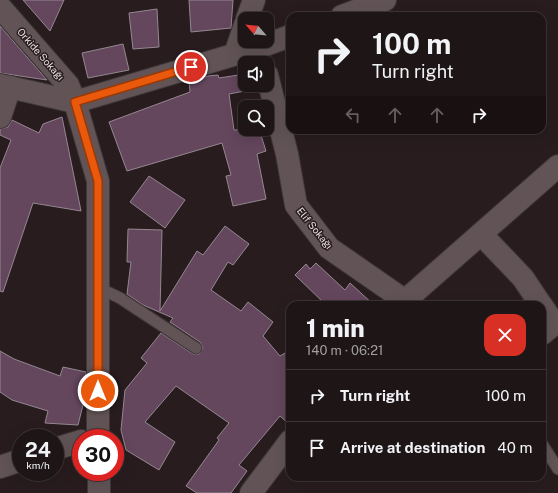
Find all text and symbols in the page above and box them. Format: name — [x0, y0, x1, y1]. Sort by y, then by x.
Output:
north arrow — [238, 12, 274, 48]
map controls — [238, 12, 274, 136]
street label: Orkide Sokağı — [15, 25, 67, 83]
text: 100 m — [372, 27, 451, 60]
icon: right — [306, 28, 358, 80]
pin — [174, 50, 208, 84]
icon: arrive — [180, 56, 202, 78]
button: sound — [238, 56, 274, 92]
text: Turn right — [372, 61, 454, 82]
button: search — [238, 100, 274, 136]
icon: left — [342, 104, 364, 126]
icon: ahead — [384, 104, 406, 126]
icon: ahead — [426, 104, 448, 126]
icon: right — [468, 104, 490, 126]
street label: Elif Sokağı — [295, 205, 335, 251]
text: 1 min — [306, 314, 365, 342]
button: close — [484, 314, 526, 356]
text: 140 m · 06:21 — [306, 343, 383, 358]
position arrow — [77, 370, 119, 412]
icon: right — [306, 385, 328, 407]
text: Turn right — [340, 387, 410, 404]
text: 100 m — [485, 387, 526, 404]
speed limit sign: 30 — [72, 429, 124, 481]
icon: arrive — [306, 437, 328, 459]
text: 24 — [25, 438, 51, 462]
text: Arrive at destination — [340, 439, 485, 456]
text: 40 m — [497, 439, 533, 456]
text: km/h — [26, 459, 50, 471]

